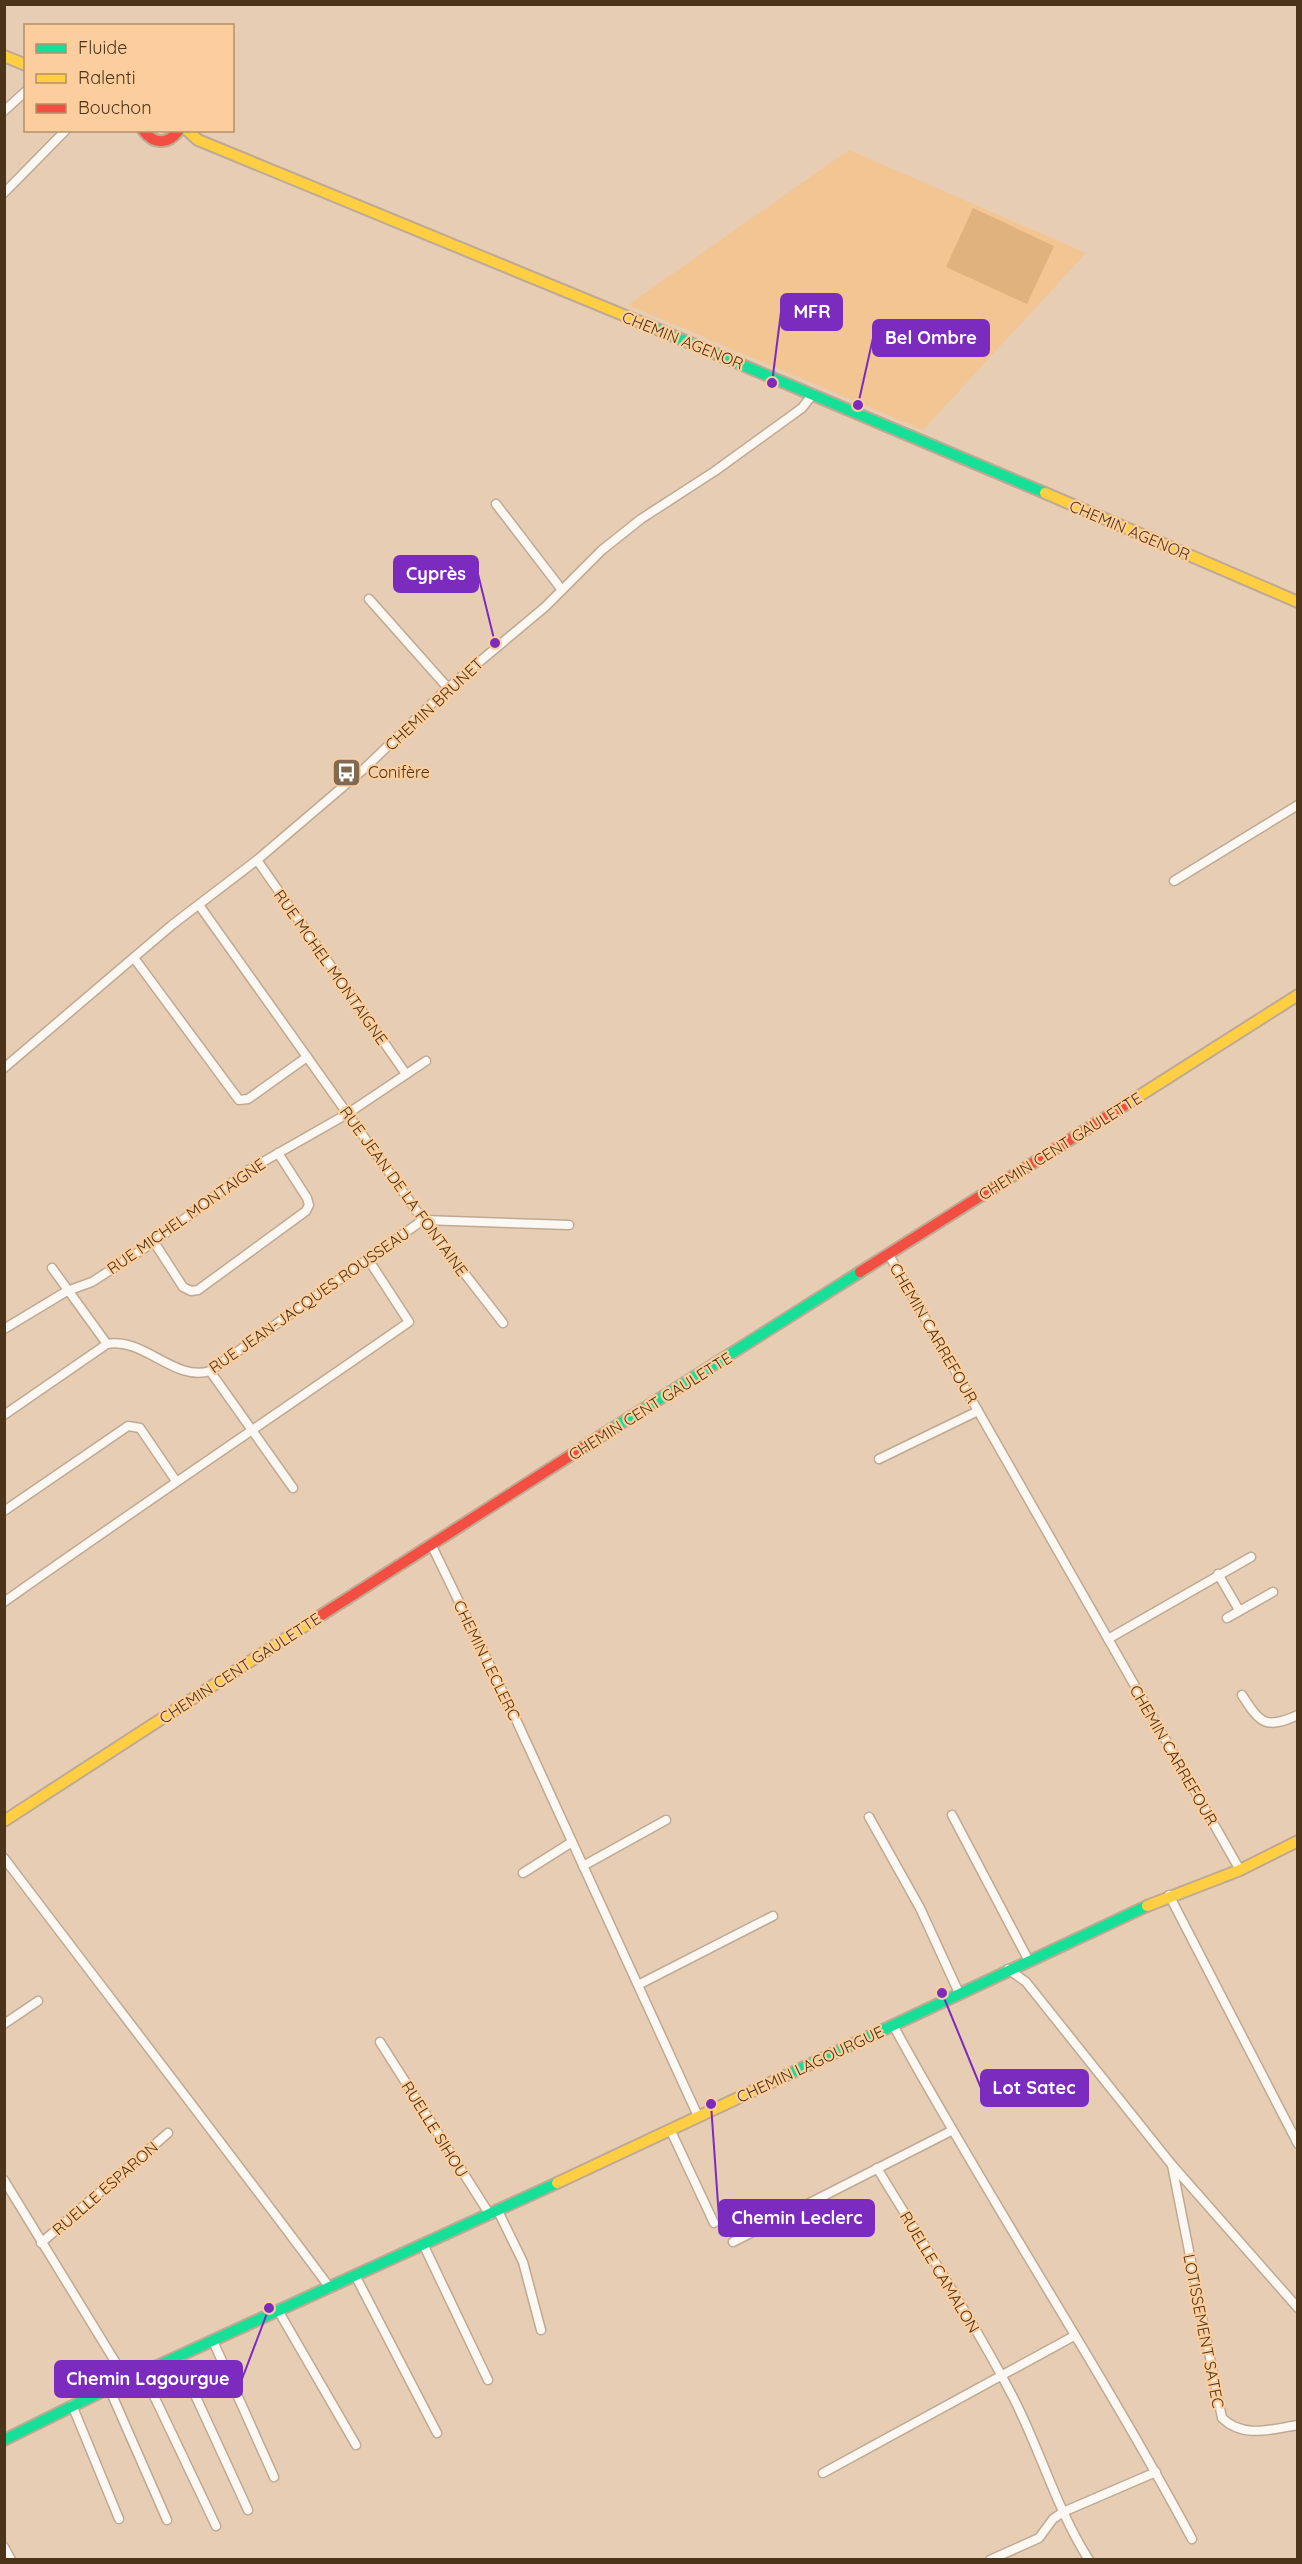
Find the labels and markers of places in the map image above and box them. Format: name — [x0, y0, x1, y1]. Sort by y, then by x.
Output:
callout: MFR — [781, 294, 842, 330]
callout: Bel Ombre — [873, 320, 989, 356]
callout: Cyprès — [394, 556, 478, 592]
bus stop icon: Conifère — [331, 756, 363, 788]
place label: Conifère — [368, 762, 430, 782]
callout: Lot Satec — [981, 2070, 1088, 2106]
callout: Chemin Leclerc — [719, 2200, 874, 2236]
callout: Chemin Lagourgue — [55, 2361, 242, 2397]

